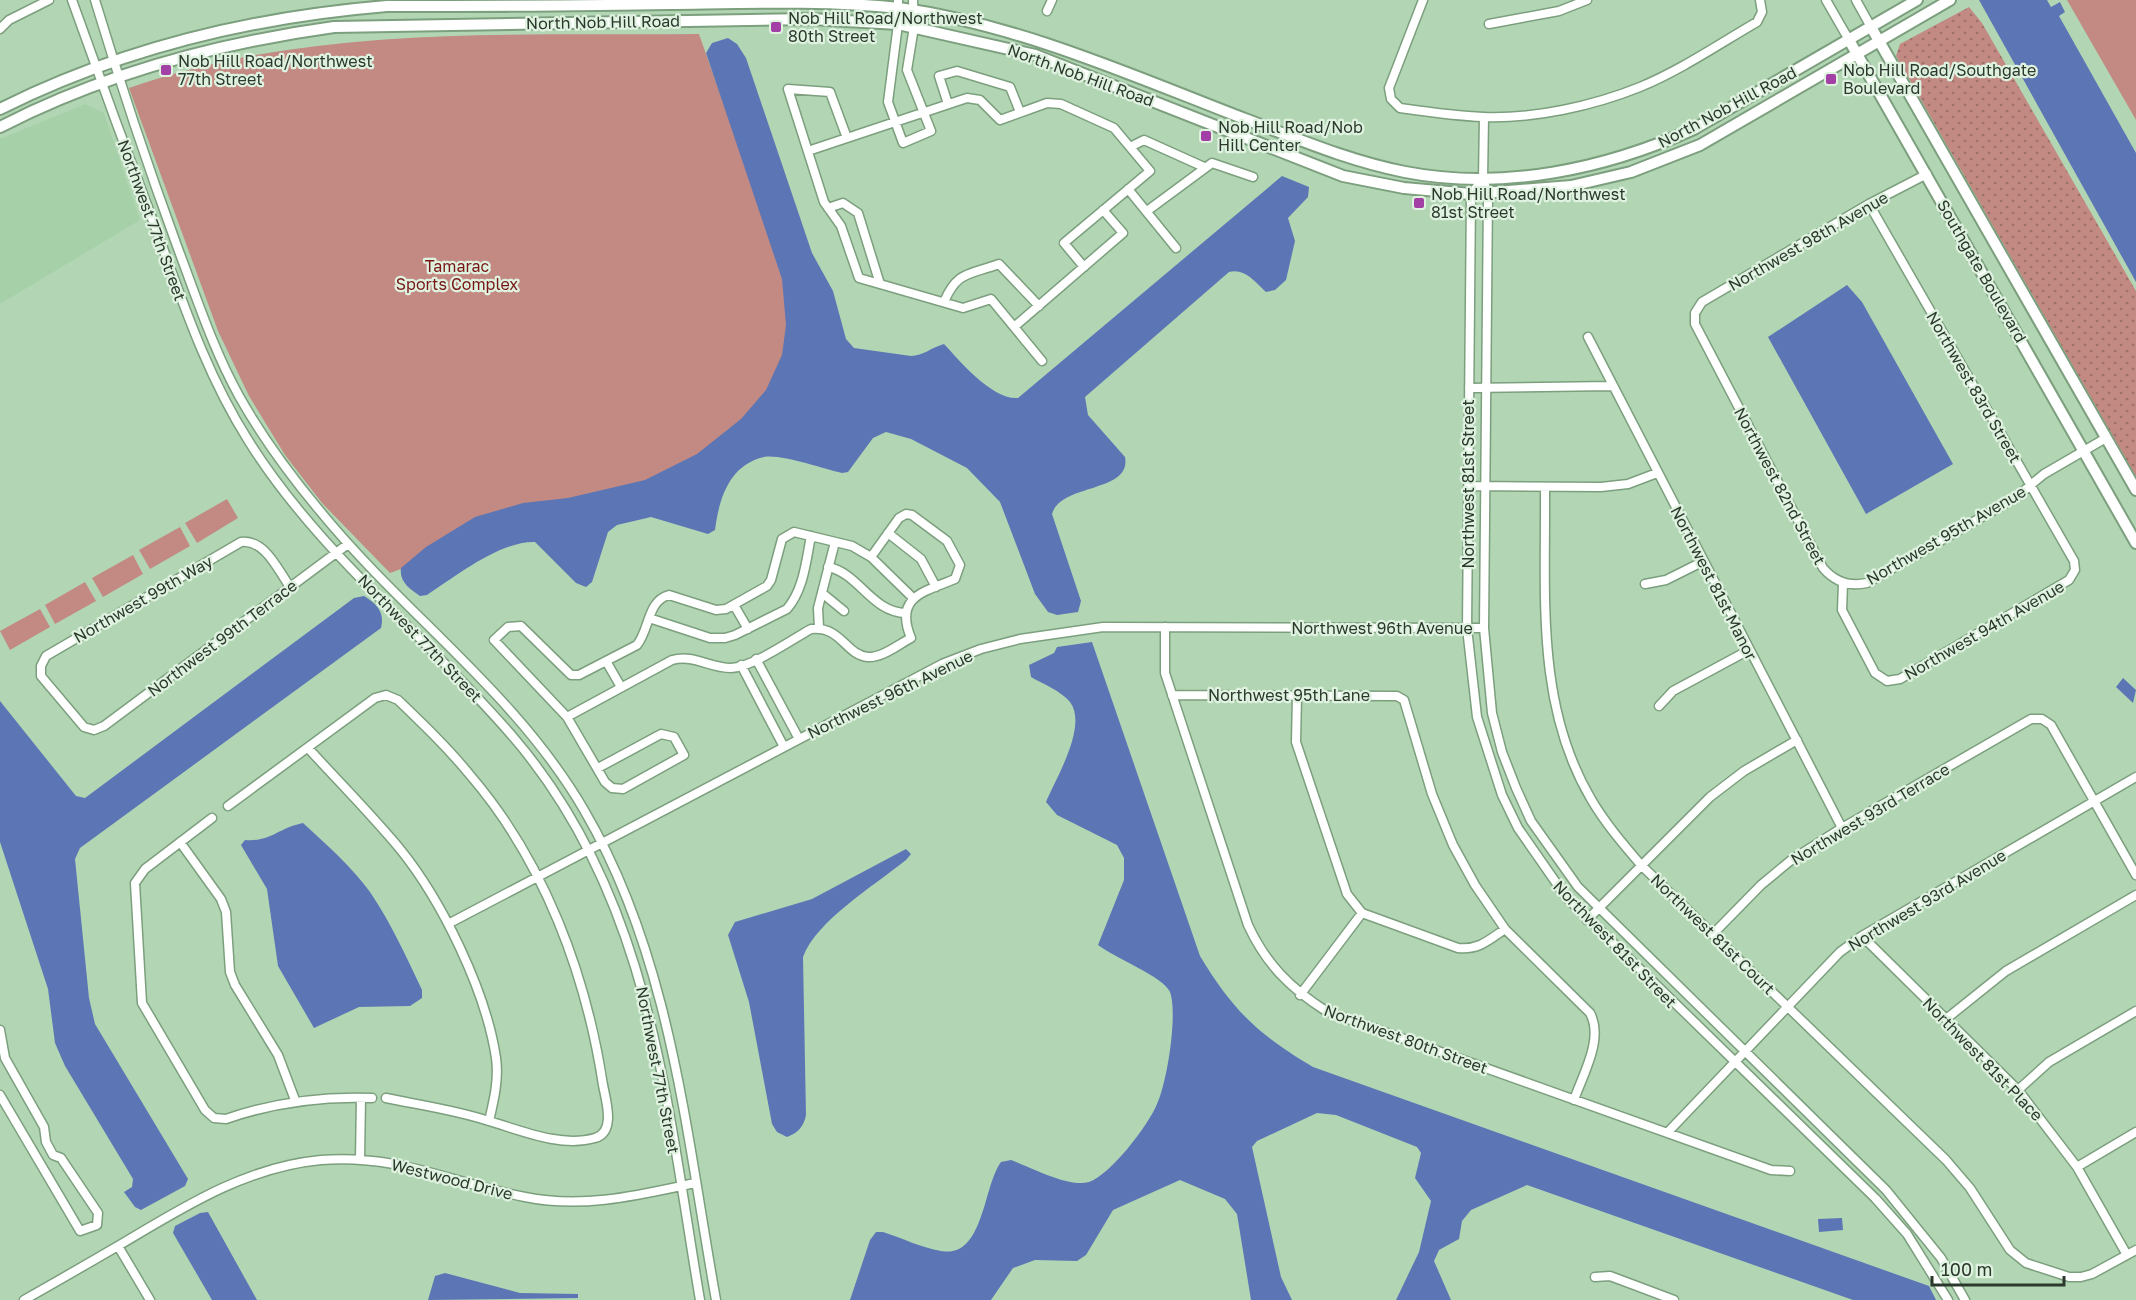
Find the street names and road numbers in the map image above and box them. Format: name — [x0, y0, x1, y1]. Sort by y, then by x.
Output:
street label: North Nob Hill Road — [526, 11, 680, 33]
street label: North Nob Hill Road — [1005, 39, 1157, 111]
street label: North Nob Hill Road — [1654, 62, 1800, 152]
street label: Northwest 77th Street — [114, 137, 190, 303]
street label: Northwest 98th Avenue — [1724, 187, 1892, 295]
street label: Southgate Boulevard — [1933, 196, 2031, 346]
street label: Northwest 83rd Street — [1922, 308, 2026, 466]
street label: Northwest 81st Street — [1458, 399, 1478, 569]
street label: Northwest 82nd Street — [1730, 404, 1830, 568]
street label: Northwest 95th Avenue — [1863, 481, 2029, 589]
street label: Northwest 81st Manor — [1666, 503, 1762, 663]
street label: Northwest 99th Way — [70, 551, 216, 647]
street label: Northwest 77th Street — [354, 570, 486, 706]
street label: Northwest 99th Terrace — [143, 575, 301, 701]
street label: Northwest 94th Avenue — [1900, 576, 2068, 684]
street label: Northwest 96th Avenue — [1291, 618, 1473, 638]
street label: Northwest 96th Avenue — [804, 645, 976, 743]
street label: Northwest 95th Lane — [1208, 685, 1370, 705]
street label: Northwest 93rd Terrace — [1787, 759, 1953, 869]
street label: Northwest 93rd Avenue — [1844, 845, 2010, 955]
street label: Northwest 81st Court — [1647, 870, 1779, 998]
street label: Northwest 81st Street — [1549, 876, 1681, 1012]
street label: Northwest 77th Street — [632, 985, 684, 1155]
street label: Northwest 81st Place — [1919, 993, 2047, 1125]
street label: Northwest 80th Street — [1321, 1000, 1491, 1078]
street label: Westwood Drive — [389, 1154, 515, 1204]

